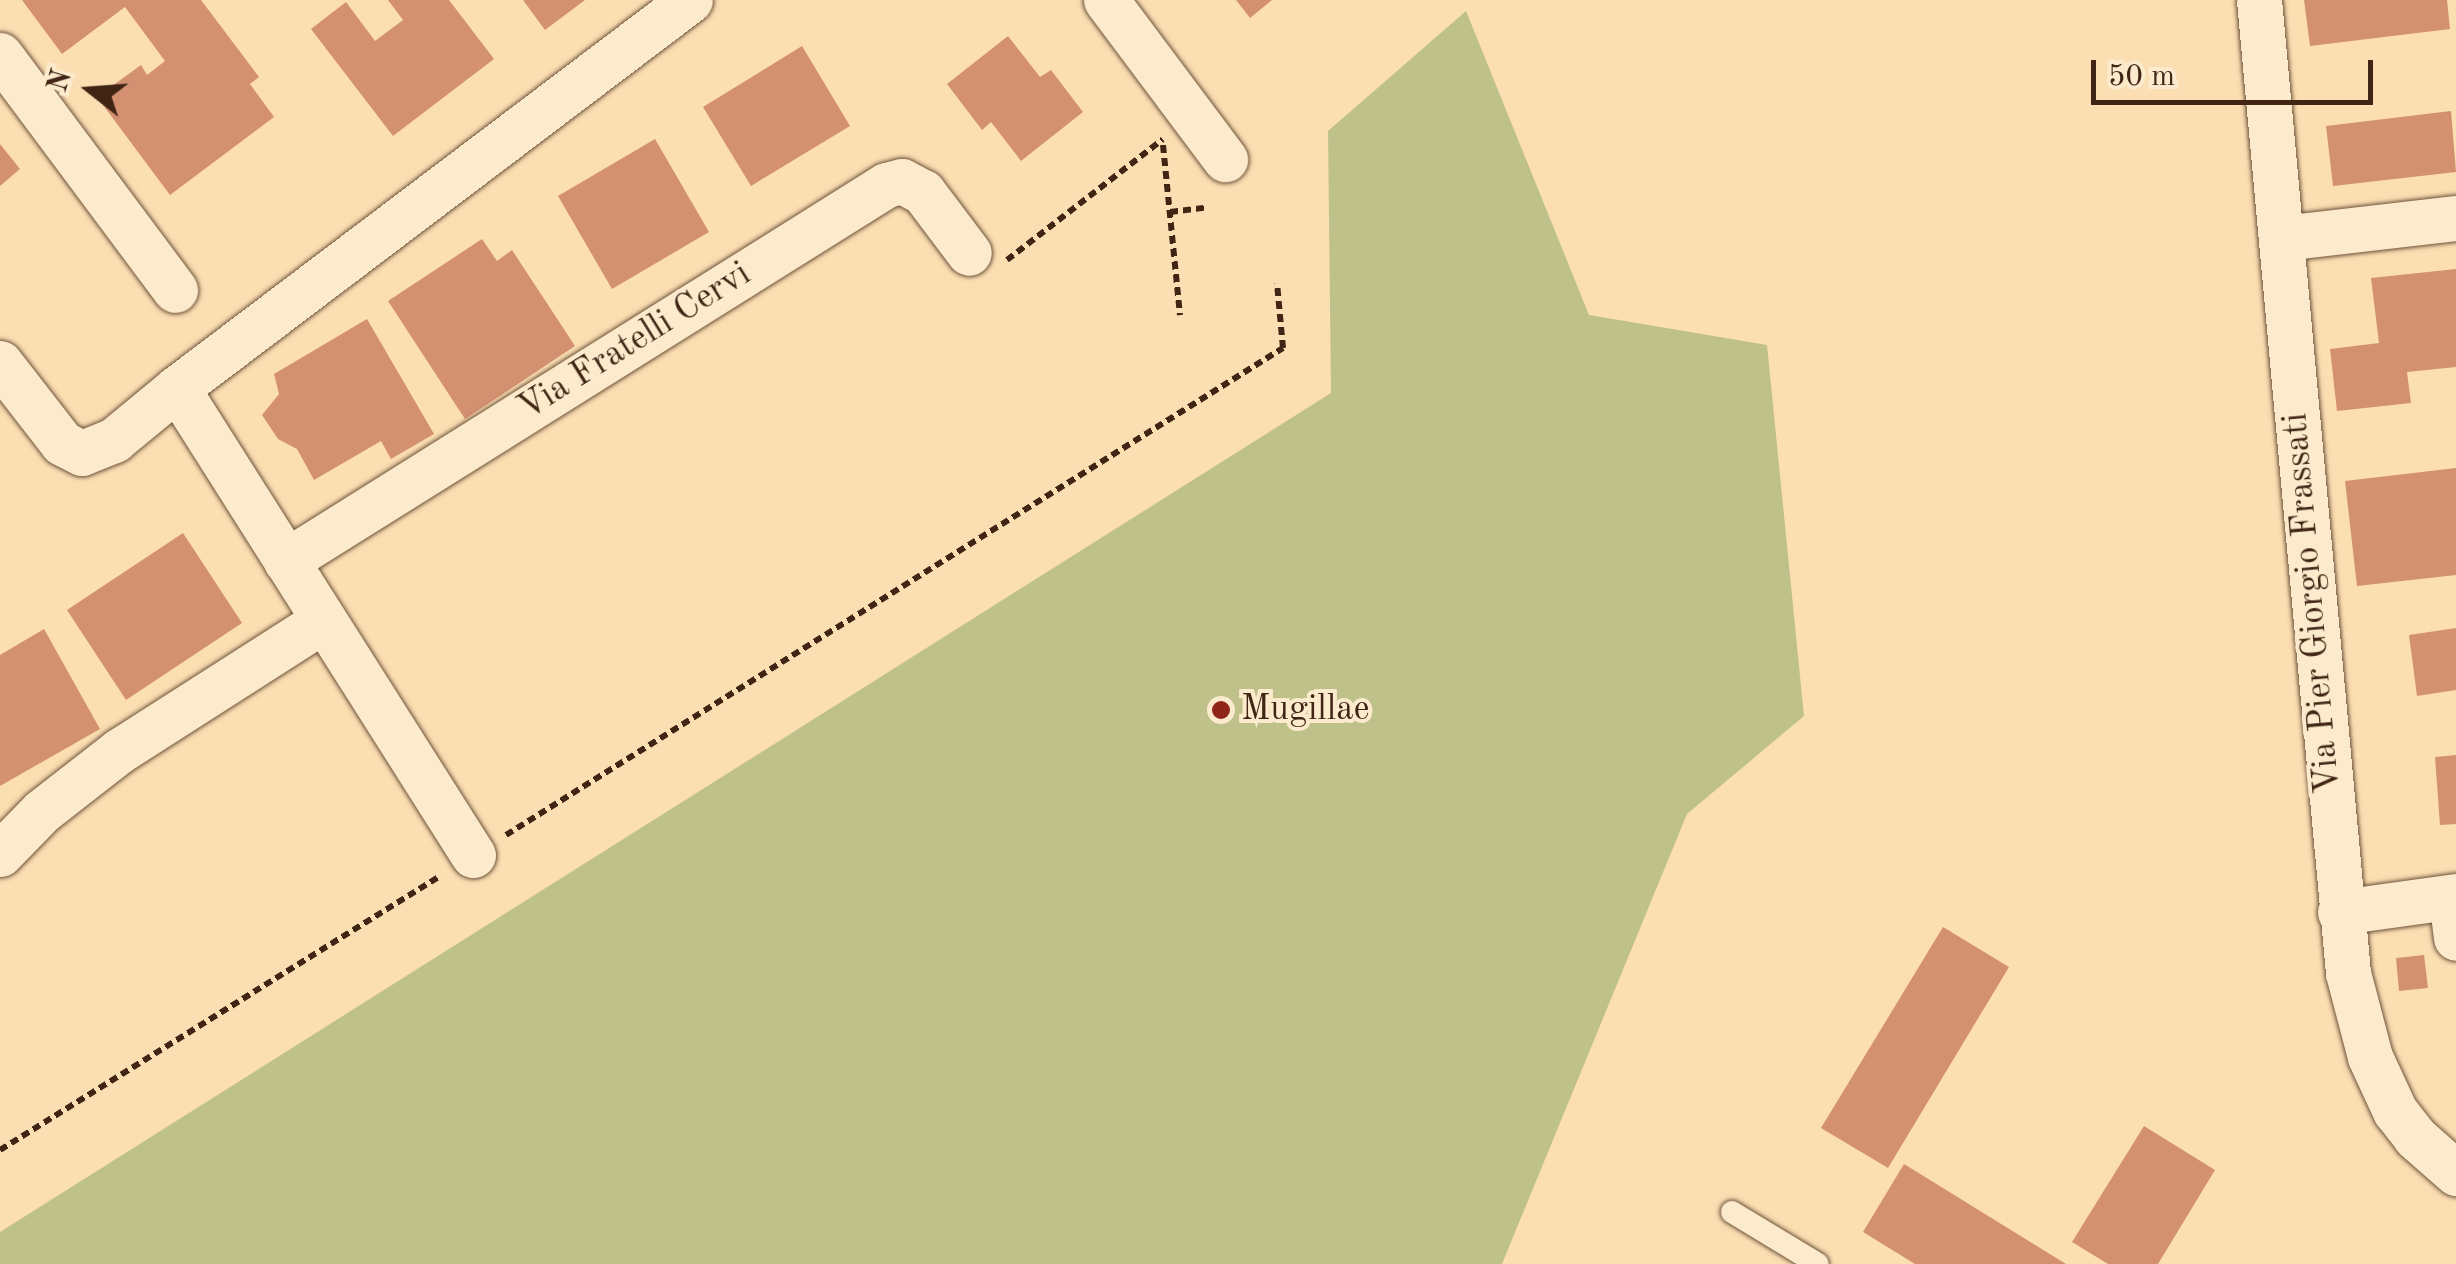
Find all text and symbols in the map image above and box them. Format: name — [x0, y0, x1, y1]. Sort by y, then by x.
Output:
north arrow — [40, 40, 140, 140]
scale bar — [2096, 40, 2378, 102]
text: 50 m — [2108, 62, 2175, 92]
text: N — [45, 67, 78, 96]
street label: Via Fratelli Cervi — [511, 254, 759, 430]
street label: Via Pier Giorgio Frassati — [2275, 411, 2351, 795]
place label: Mugillae — [1241, 689, 1370, 731]
marker: Mugillae — [1210, 699, 1232, 721]

